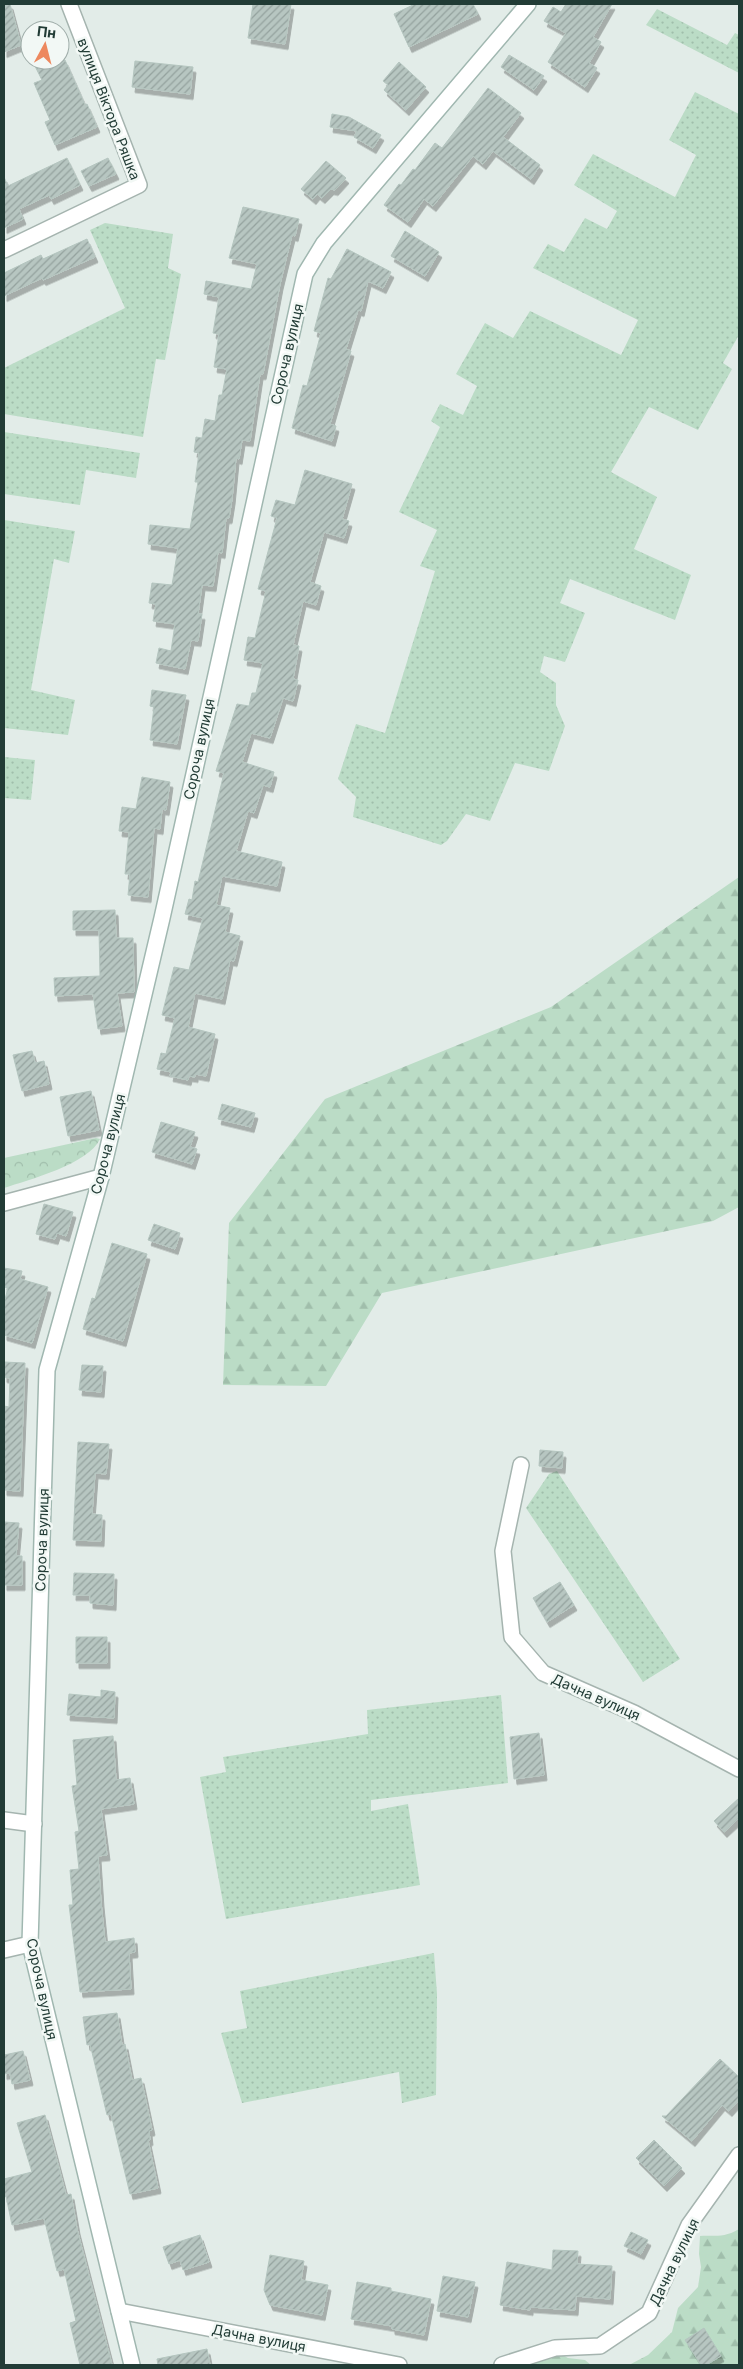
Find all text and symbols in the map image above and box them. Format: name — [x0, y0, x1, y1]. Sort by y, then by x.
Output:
north arrow — [20, 20, 70, 70]
text: Пн — [36, 22, 57, 41]
street label: вулиця Віктора Ряшка — [75, 36, 144, 182]
street label: Сороча вулиця — [267, 302, 306, 406]
street label: Сороча вулиця — [179, 697, 218, 801]
street label: Сороча вулиця — [87, 1092, 128, 1196]
street label: Сороча вулиця — [31, 1488, 52, 1592]
street label: Дачна вулиця — [549, 1669, 643, 1724]
street label: Сороча вулиця — [23, 1937, 62, 2041]
street label: Дачна вулиця — [645, 2215, 702, 2308]
street label: Дачна вулиця — [211, 2320, 307, 2355]

